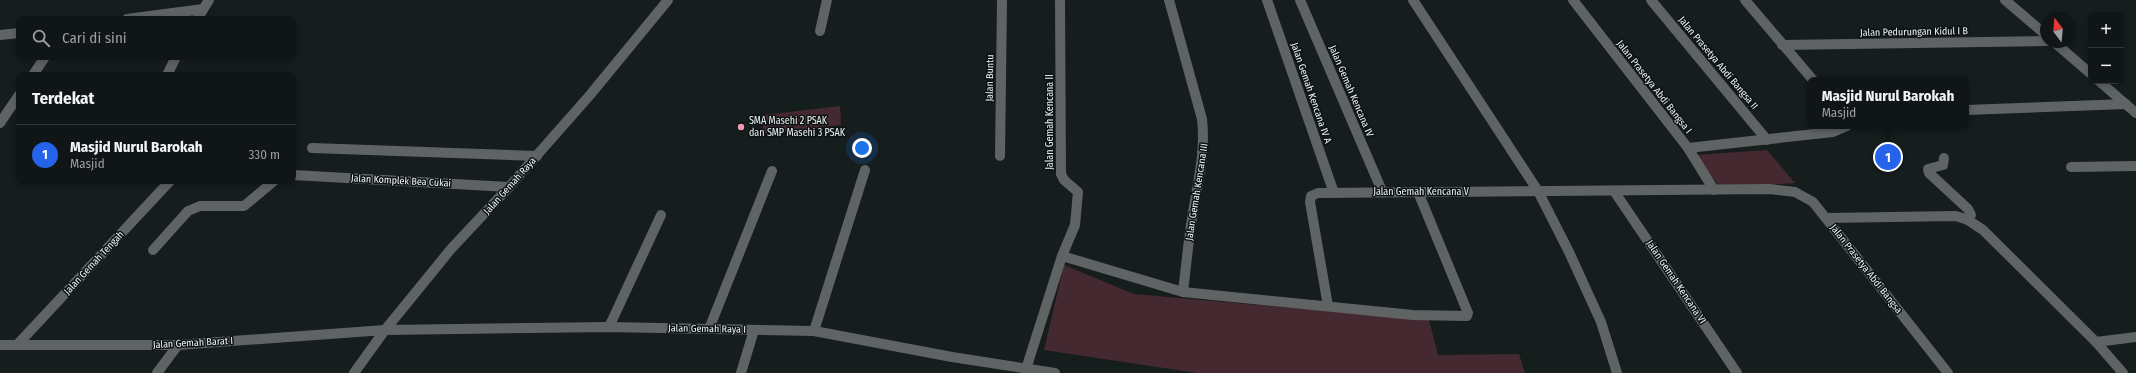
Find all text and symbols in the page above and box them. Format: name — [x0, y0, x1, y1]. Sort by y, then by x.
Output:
north arrow — [2040, 12, 2076, 48]
map controls — [2088, 12, 2124, 84]
button: + — [2088, 12, 2124, 48]
street label: Jalan Prasetya Abdi Bangsa II — [1676, 14, 1760, 112]
search box — [16, 16, 296, 60]
street label: Jalan Pedurungan Kidul I B — [1860, 25, 1969, 39]
icon: search — [30, 27, 52, 49]
text: Cari di sini — [62, 29, 127, 47]
street label: Jalan Prasetya Abdi Bangsa I — [1614, 38, 1694, 136]
street label: Jalan Gemah Kencana IV A — [1288, 41, 1334, 146]
street label: Jalan Gemah Kencana IV — [1326, 43, 1376, 139]
button: − — [2088, 48, 2124, 84]
street label: Jalan Buntu — [984, 54, 996, 102]
street label: Jalan Gemah Kencana II — [1044, 74, 1056, 170]
popup — [1807, 77, 1969, 129]
text: Masjid Nurul Barokah — [1822, 87, 1954, 105]
text: Terdekat — [32, 88, 94, 109]
text: Masjid — [1822, 105, 1856, 120]
place label: SMA Masehi 2 PSAK dan SMP Masehi 3 PSAK — [749, 115, 846, 139]
marker: SMA Masehi 2 PSAK dan SMP Masehi 3 PSAK — [736, 122, 746, 132]
text: Masjid Nurul Barokah — [70, 138, 203, 156]
your location — [852, 138, 872, 158]
street label: Jalan Gemah Kencana III — [1183, 142, 1211, 242]
pin: 1 — [1875, 142, 1901, 172]
text: 1 — [42, 147, 48, 162]
text: 330 m — [248, 147, 280, 162]
street label: Jalan Gemah Raya — [481, 155, 539, 217]
text: Masjid — [70, 156, 105, 171]
street label: Jalan Komplek Bea Cukai — [351, 172, 451, 190]
street label: Jalan Gemah Kencana V — [1373, 186, 1470, 198]
street label: Jalan Prasetya Abdi Bangsa — [1827, 222, 1905, 316]
street label: Jalan Gemah Tengah — [61, 229, 127, 297]
street label: Jalan Gemah Kencana VI — [1644, 238, 1708, 326]
street label: Jalan Gemah Raya I — [668, 322, 746, 336]
street label: Jalan Gemah Barat I — [153, 335, 233, 351]

